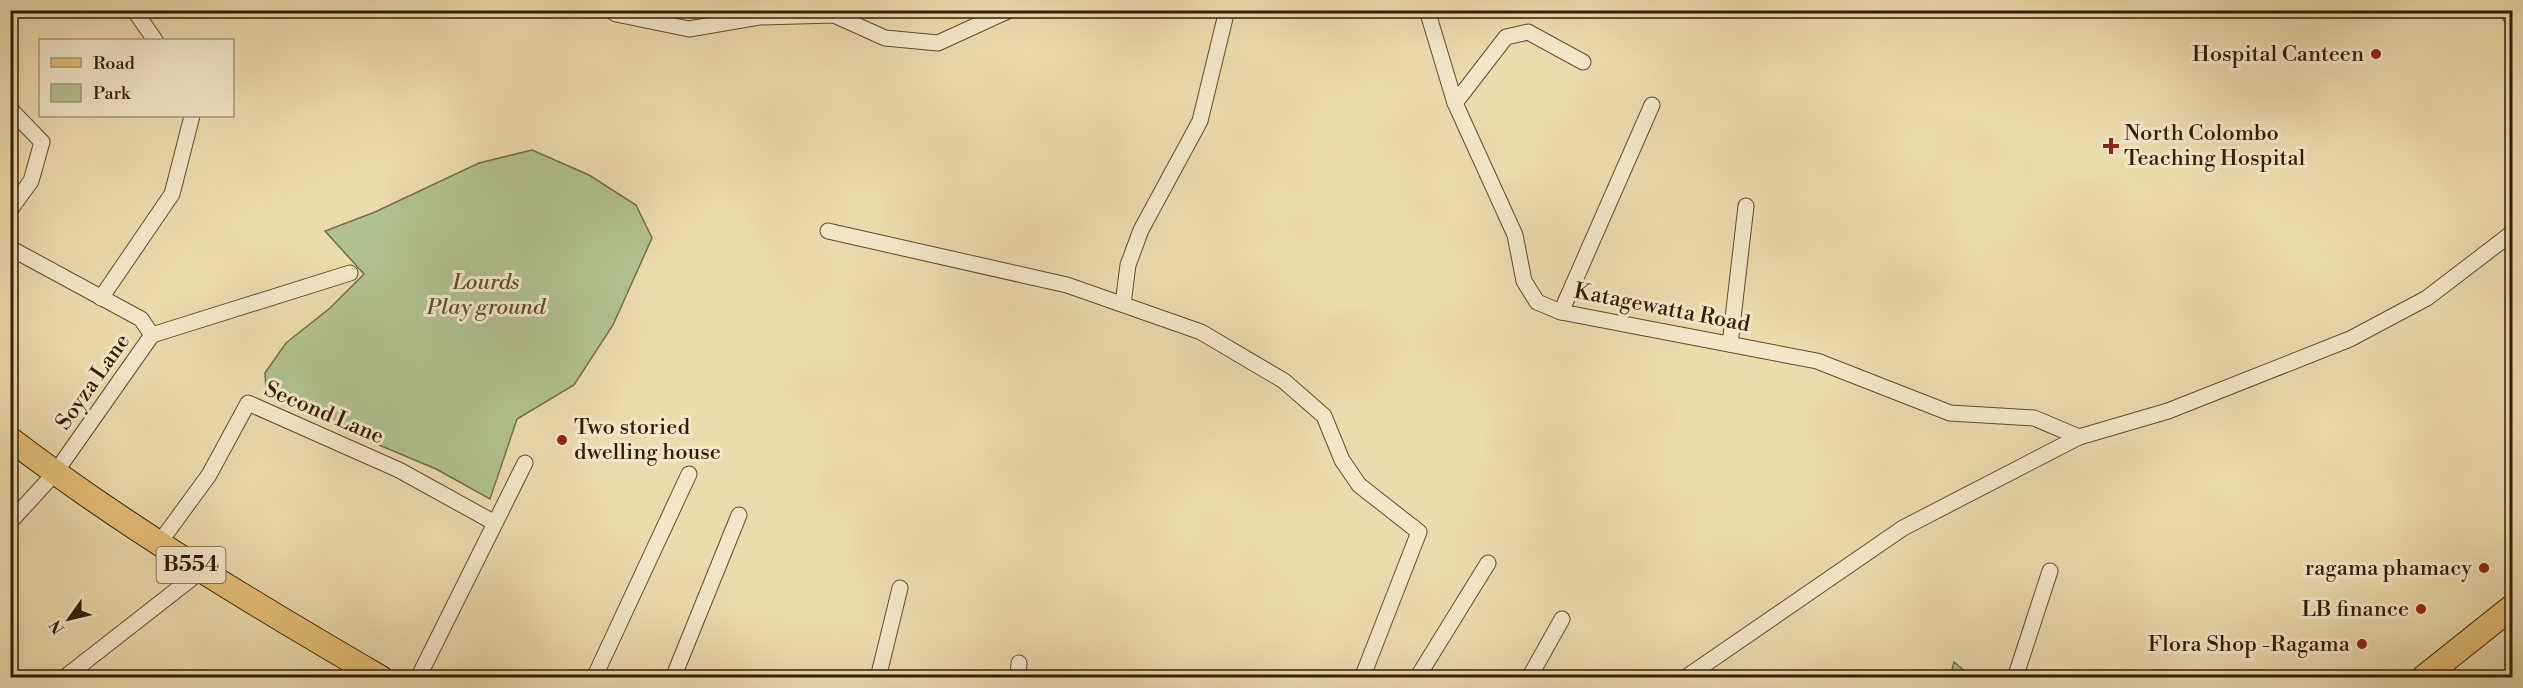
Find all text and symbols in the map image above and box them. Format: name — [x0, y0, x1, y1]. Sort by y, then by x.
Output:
legend — [39, 39, 234, 117]
place label: Hospital Canteen — [2192, 41, 2364, 68]
marker: Hospital Canteen — [2369, 47, 2383, 61]
text: Road — [93, 52, 136, 75]
text: Park — [93, 82, 132, 105]
place label: North Colombo Teaching Hospital — [2124, 120, 2306, 172]
marker: North Colombo Teaching Hospital — [2102, 137, 2120, 155]
park label: Lourds Play ground — [426, 269, 547, 321]
street label: Katagewatta Road — [1572, 278, 1753, 338]
street label: Soyza Lane — [50, 329, 136, 435]
street label: Second Lane — [260, 376, 388, 450]
place label: Two storied dwelling house — [574, 414, 721, 466]
marker: Two storied dwelling house — [555, 433, 569, 447]
road number: B554 — [156, 547, 225, 583]
place label: ragama phamacy — [2305, 555, 2472, 582]
marker: ragama phamacy — [2477, 561, 2491, 575]
north arrow — [39, 589, 99, 649]
place label: LB finance — [2301, 596, 2409, 623]
marker: LB finance — [2414, 602, 2428, 616]
text: N — [45, 616, 69, 638]
place label: Flora Shop -Ragama — [2148, 631, 2351, 658]
marker: Flora Shop -Ragama — [2355, 637, 2369, 651]

